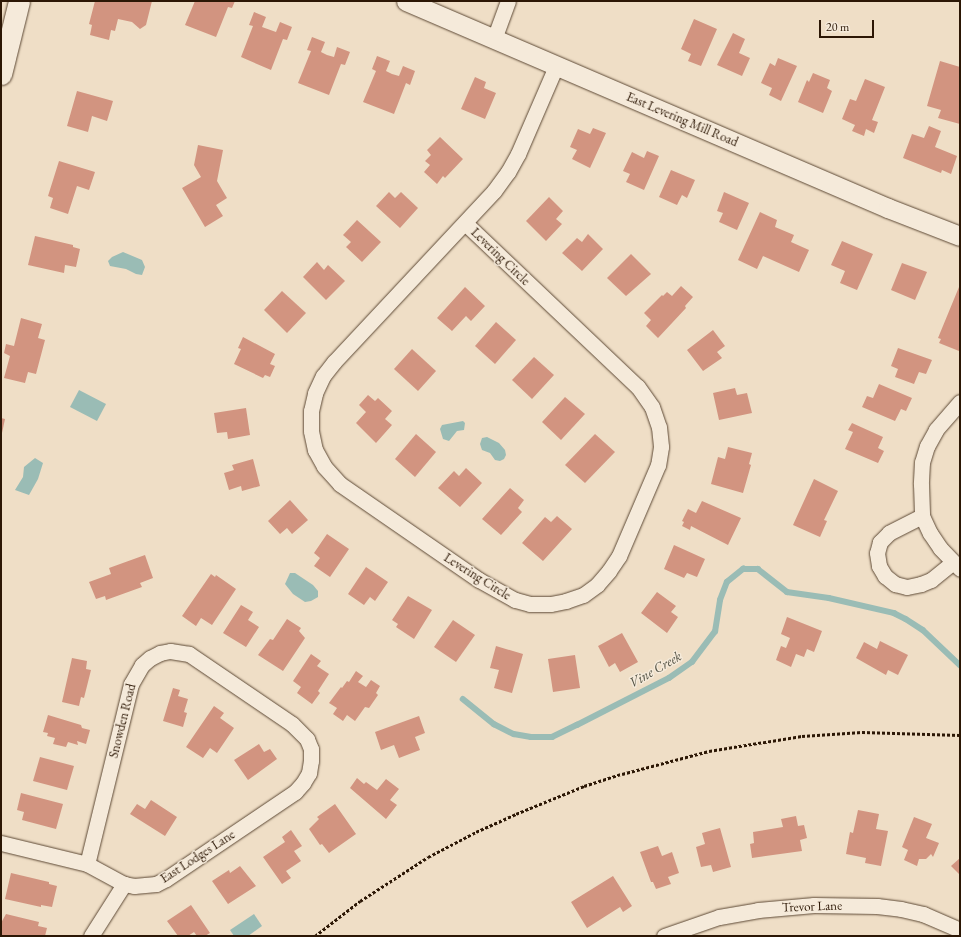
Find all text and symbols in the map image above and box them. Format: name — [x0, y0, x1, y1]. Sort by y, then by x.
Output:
scale bar — [821, 12, 876, 38]
text: 20 m — [826, 19, 849, 35]
street label: East Levering Mill Road — [624, 89, 740, 151]
street label: Levering Circle — [467, 225, 533, 289]
street label: Levering Circle — [441, 550, 513, 604]
water label: Vine Creek — [626, 647, 684, 691]
street label: Snowden Road — [106, 682, 140, 760]
street label: East Lodges Lane — [158, 827, 238, 887]
street label: Trevor Lane — [782, 898, 842, 916]

